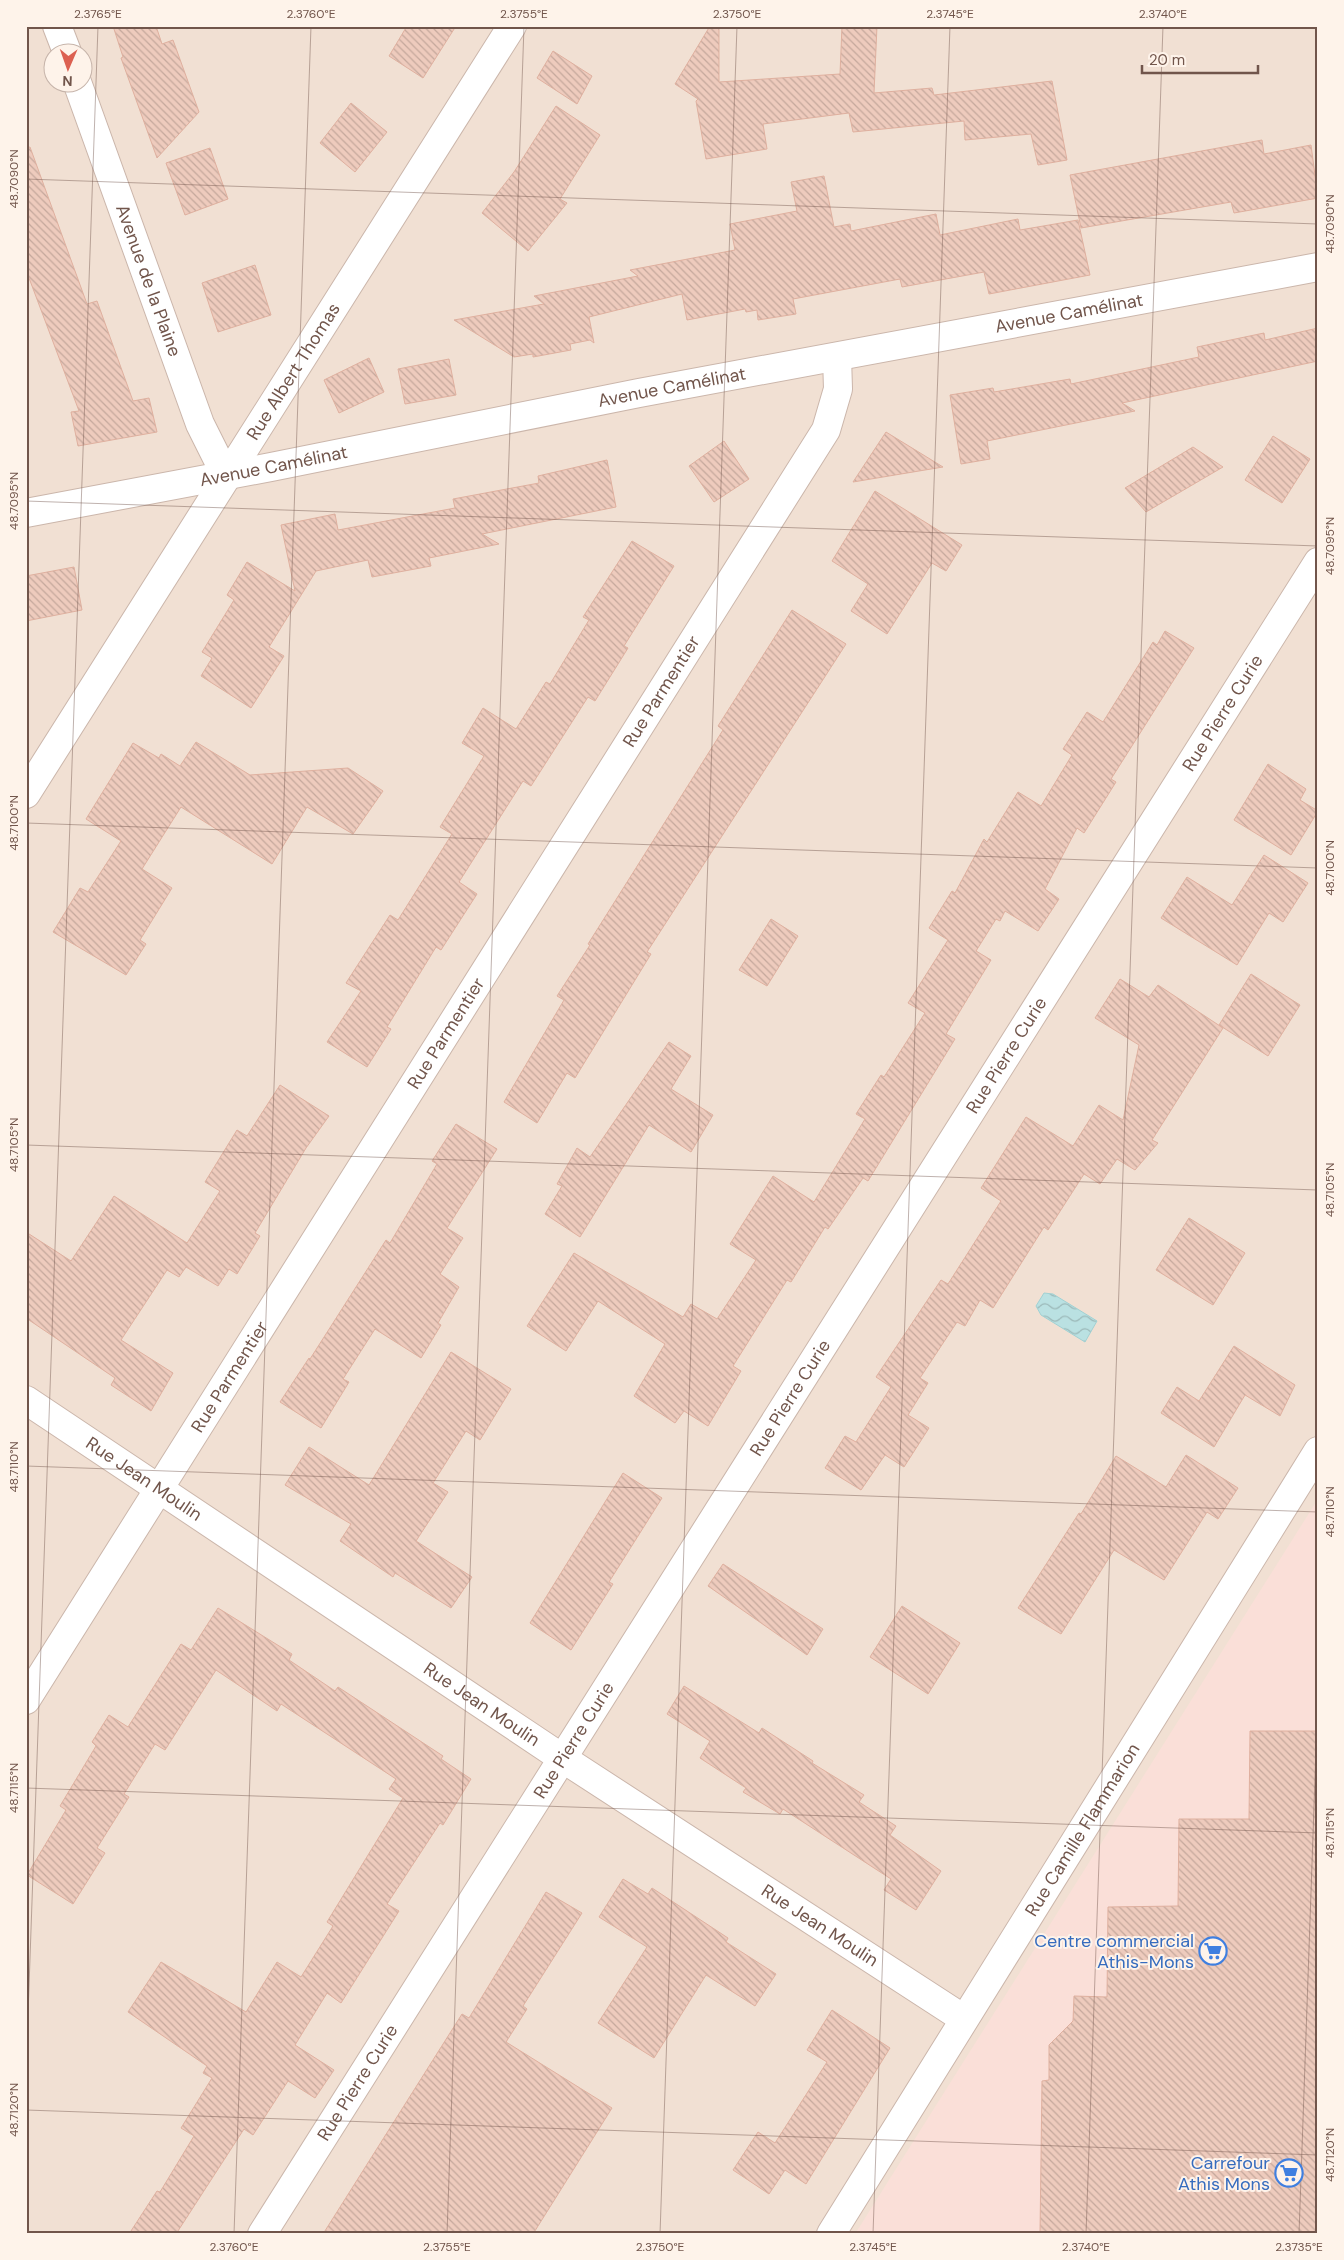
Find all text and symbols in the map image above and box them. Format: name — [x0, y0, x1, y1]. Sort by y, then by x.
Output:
text: 2.3765°E — [74, 6, 122, 22]
text: 2.3760°E — [287, 6, 336, 22]
text: 2.3755°E — [500, 6, 548, 22]
text: 2.3750°E — [713, 6, 762, 22]
text: 2.3745°E — [926, 6, 974, 22]
text: 2.3740°E — [1139, 6, 1187, 22]
north arrow — [42, 42, 92, 92]
scale bar — [1142, 42, 1258, 74]
text: 20 m — [1149, 50, 1185, 70]
text: N — [62, 72, 73, 90]
text: 48.7090°N — [6, 149, 22, 209]
text: 48.7090°N — [1322, 194, 1338, 254]
street label: Avenue de la Plaine — [110, 201, 187, 360]
street label: Avenue Camélinat — [993, 288, 1145, 339]
street label: Rue Albert Thomas — [241, 298, 346, 445]
street label: Avenue Camélinat — [596, 361, 748, 413]
street label: Avenue Camélinat — [198, 440, 350, 492]
text: 48.7095°N — [6, 472, 22, 530]
text: 48.7095°N — [1322, 517, 1338, 575]
street label: Rue Parmentier — [617, 631, 706, 752]
street label: Rue Pierre Curie — [1177, 650, 1268, 776]
text: 48.7100°N — [6, 795, 22, 851]
text: 48.7100°N — [1322, 840, 1338, 896]
street label: Rue Parmentier — [402, 973, 490, 1094]
street label: Rue Pierre Curie — [961, 993, 1052, 1118]
text: 48.7105°N — [6, 1118, 22, 1172]
text: 48.7105°N — [1322, 1163, 1338, 1217]
street label: Rue Parmentier — [185, 1316, 274, 1437]
street label: Rue Pierre Curie — [744, 1335, 836, 1461]
street label: Rue Jean Moulin — [81, 1431, 207, 1526]
text: 48.7110°N — [6, 1441, 22, 1493]
text: 48.7110°N — [1322, 1486, 1338, 1538]
street label: Rue Jean Moulin — [419, 1657, 545, 1752]
street label: Rue Pierre Curie — [528, 1677, 620, 1803]
street label: Rue Camille Flammarion — [1020, 1739, 1145, 1921]
text: 48.7115°N — [6, 1763, 22, 1813]
text: 48.7115°N — [1322, 1808, 1338, 1858]
street label: Rue Jean Moulin — [757, 1879, 883, 1972]
place label: Centre commercial Athis-Mons — [1034, 1929, 1194, 1974]
supermarket icon: Centre commercial Athis-Mons — [1198, 1936, 1228, 1966]
street label: Rue Pierre Curie — [312, 2020, 403, 2146]
text: 48.7120°N — [6, 2083, 22, 2137]
text: 48.7120°N — [1322, 2128, 1338, 2182]
place label: Carrefour Athis Mons — [1178, 2151, 1270, 2196]
supermarket icon: Carrefour Athis Mons — [1274, 2158, 1304, 2188]
text: 2.3760°E — [210, 2239, 259, 2255]
text: 2.3755°E — [423, 2239, 471, 2255]
text: 2.3750°E — [636, 2239, 685, 2255]
text: 2.3745°E — [849, 2239, 897, 2255]
text: 2.3740°E — [1062, 2239, 1110, 2255]
text: 2.3735°E — [1275, 2239, 1323, 2255]

